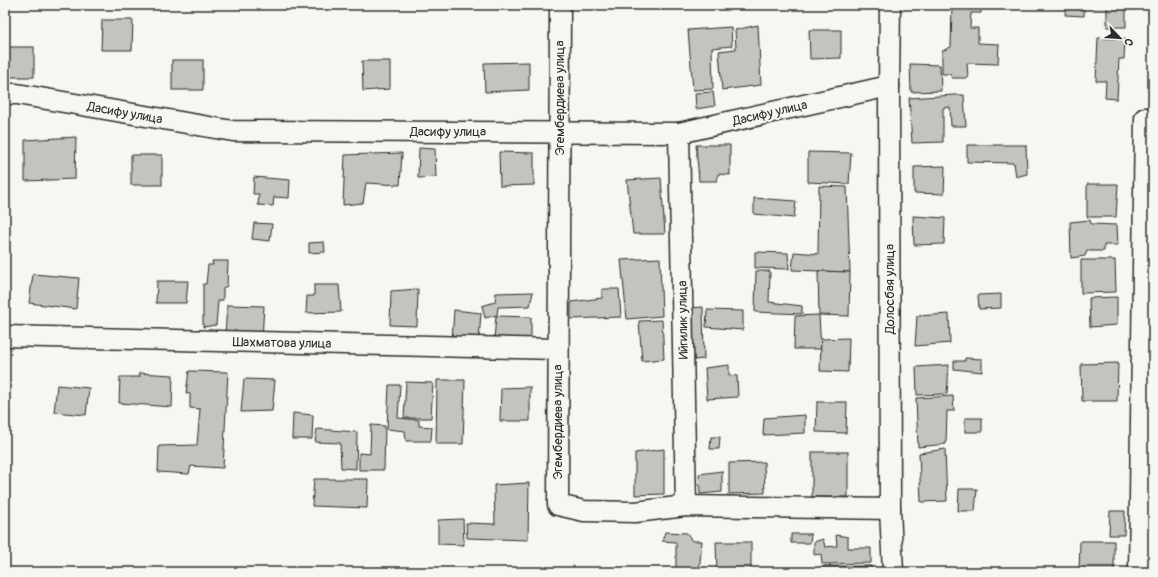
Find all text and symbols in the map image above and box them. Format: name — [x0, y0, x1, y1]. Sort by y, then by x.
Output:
north arrow — [1100, 18, 1140, 58]
text: С — [1121, 36, 1136, 48]
street label: Эгембердиева улица — [552, 41, 568, 155]
street label: Дасифу улица — [730, 97, 809, 130]
street label: Дасифу улица — [85, 98, 164, 127]
street label: Дасифу улица — [409, 124, 486, 140]
street label: Долосбая улица — [882, 244, 898, 335]
street label: Ийгилик улица — [674, 280, 692, 360]
street label: Шахматова улица — [232, 334, 332, 352]
street label: Эгембердиева улица — [550, 365, 566, 479]

